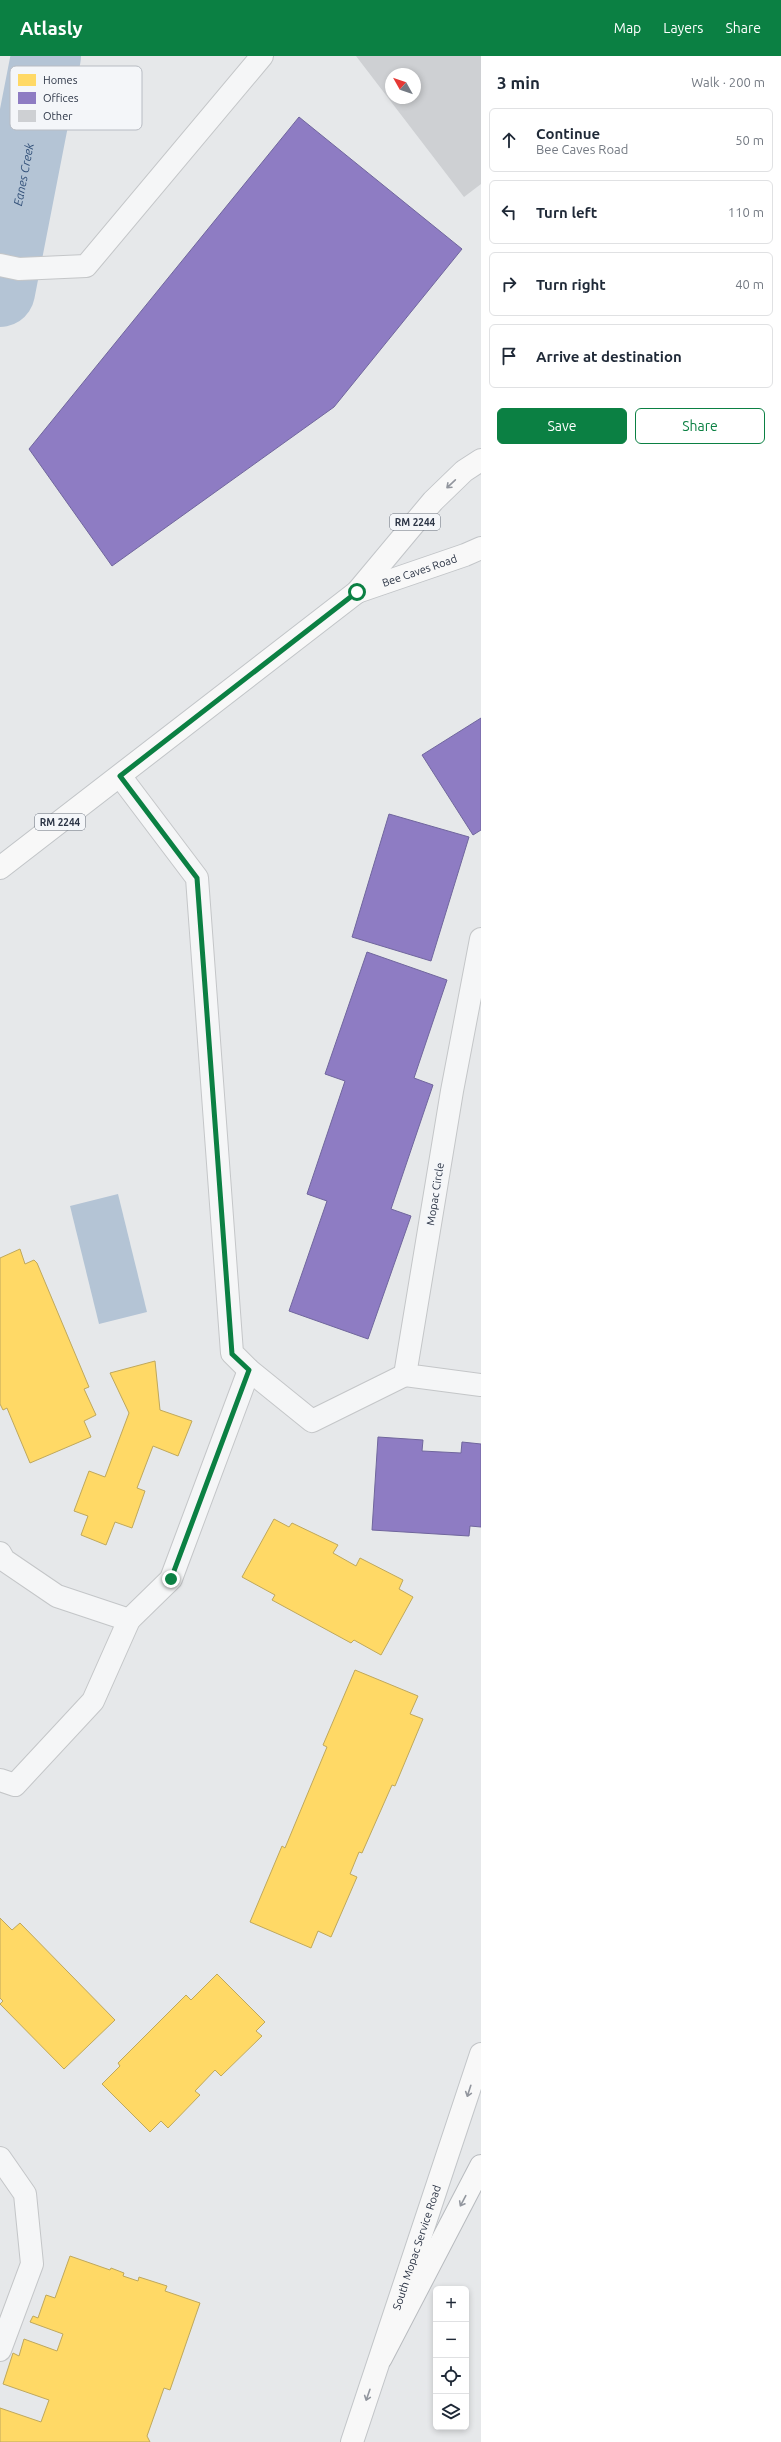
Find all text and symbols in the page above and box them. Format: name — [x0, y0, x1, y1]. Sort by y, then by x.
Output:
text: Atlasly — [20, 17, 83, 39]
text: Map — [614, 20, 641, 36]
text: Layers — [663, 20, 703, 36]
text: Share — [725, 20, 761, 36]
legend — [10, 66, 142, 130]
north arrow — [385, 68, 421, 104]
text: 3 min — [497, 73, 540, 92]
text: Homes — [43, 74, 78, 86]
text: Walk · 200 m — [691, 75, 765, 89]
text: Offices — [43, 92, 79, 104]
text: Other — [43, 110, 73, 122]
text: Continue — [536, 125, 600, 142]
icon: ahead — [498, 129, 520, 151]
text: 50 m — [735, 133, 764, 147]
water label: Eanes Creek — [10, 141, 36, 207]
text: Bee Caves Road — [536, 142, 628, 156]
icon: left — [498, 201, 520, 223]
text: Turn left — [536, 204, 597, 221]
text: 110 m — [728, 205, 764, 219]
icon: right — [498, 273, 520, 295]
text: Turn right — [536, 276, 606, 293]
text: 40 m — [735, 277, 764, 291]
icon: arrive — [498, 345, 520, 367]
text: Arrive at destination — [536, 348, 682, 365]
button: Save — [497, 408, 627, 444]
button: Share — [635, 408, 765, 444]
one-way arrow — [446, 479, 456, 488]
road number: RM 2244 — [390, 514, 440, 530]
street label: Bee Caves Road — [380, 552, 458, 589]
route start — [348, 583, 366, 601]
road number: RM 2244 — [35, 814, 85, 830]
street label: Mopac Circle — [424, 1162, 446, 1226]
route end — [162, 1570, 180, 1588]
one-way arrow — [465, 2084, 472, 2097]
street label: South Mopac Service Road — [390, 2184, 443, 2311]
one-way arrow — [459, 2195, 466, 2207]
map controls — [433, 2286, 469, 2430]
button: + — [433, 2286, 469, 2322]
button: − — [433, 2322, 469, 2358]
button: locate — [433, 2358, 469, 2394]
one-way arrow — [364, 2389, 372, 2401]
button: layers — [433, 2394, 469, 2430]

